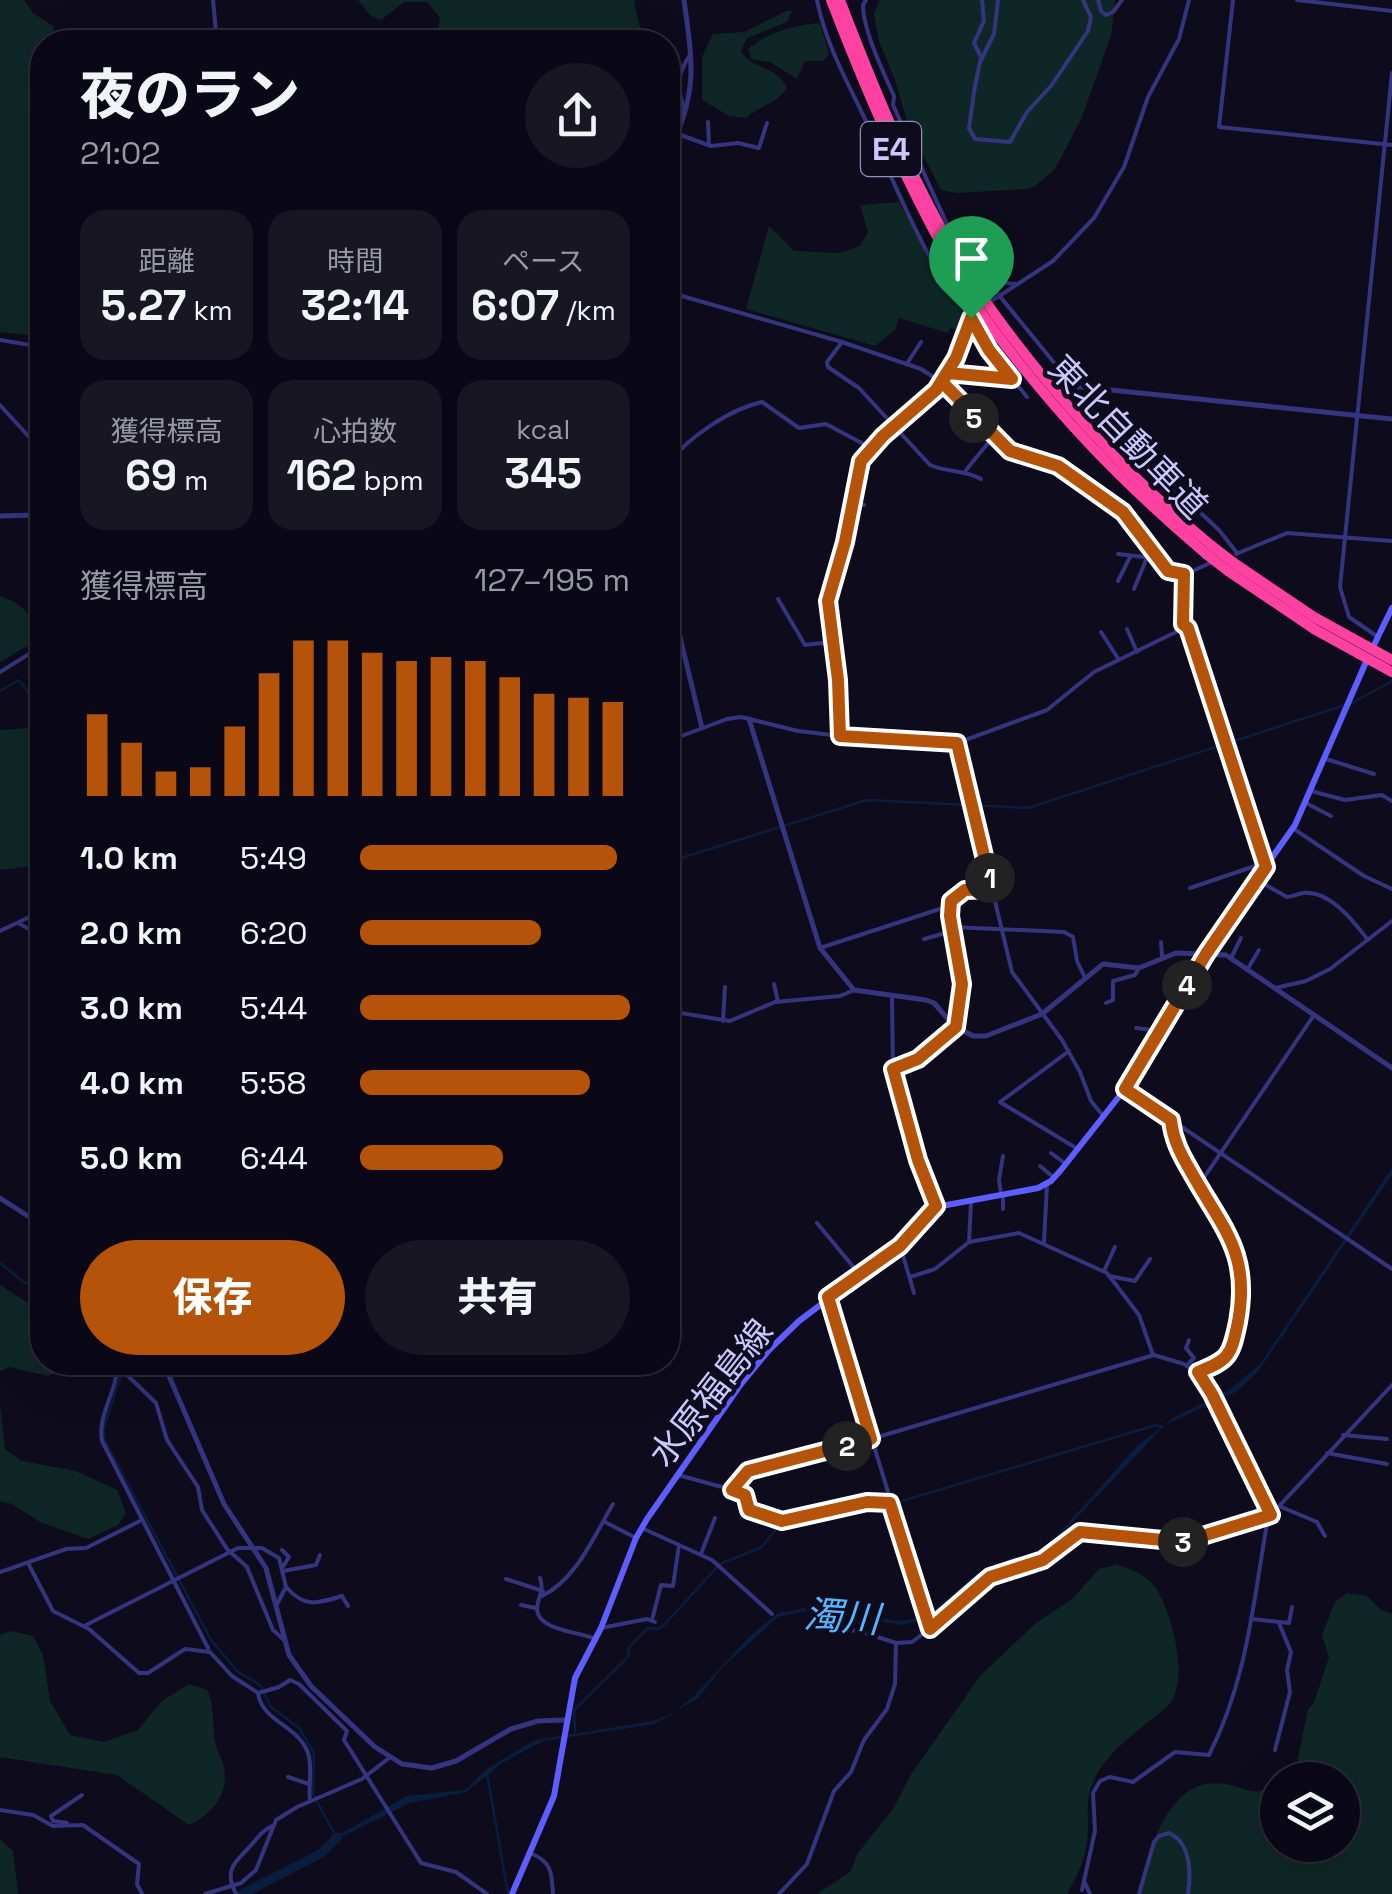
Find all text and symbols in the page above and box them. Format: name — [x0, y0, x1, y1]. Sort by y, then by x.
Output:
text: 夜のラン — [80, 60, 300, 130]
button: share — [525, 63, 630, 168]
road number: E4 — [861, 122, 921, 176]
text: 21:02 — [80, 133, 161, 173]
pin — [929, 216, 1014, 319]
icon: arrive — [944, 231, 999, 286]
text: 距離 — [139, 243, 195, 279]
text: 時間 — [327, 243, 383, 279]
text: ペース — [502, 243, 585, 279]
text: 5.27 — [101, 279, 186, 332]
text: 32:14 — [301, 279, 409, 332]
text: 6:07 — [471, 279, 559, 332]
text: km — [186, 292, 233, 328]
text: /km — [559, 292, 616, 328]
street label: 東北自動車道 — [1039, 346, 1217, 528]
pin: 5 — [949, 393, 999, 443]
text: 5 — [966, 400, 982, 436]
text: kcal — [516, 411, 570, 447]
text: 獲得標高 — [111, 413, 223, 449]
text: 心拍数 — [313, 413, 397, 449]
text: 345 — [505, 447, 582, 500]
text: 69 — [125, 449, 177, 502]
text: 162 — [286, 449, 356, 502]
text: m — [177, 462, 208, 498]
text: bpm — [356, 462, 424, 498]
text: 127–195 m — [474, 560, 630, 600]
text: 獲得標高 — [80, 566, 208, 606]
text: 1.0 km — [80, 838, 178, 878]
text: 5:49 — [240, 838, 307, 878]
pin: 1 — [965, 853, 1015, 903]
text: 1 — [984, 860, 996, 896]
text: 2.0 km — [80, 913, 182, 953]
text: 6:20 — [240, 913, 308, 953]
pin: 4 — [1162, 960, 1212, 1010]
text: 4 — [1178, 967, 1196, 1003]
text: 3.0 km — [80, 988, 183, 1028]
text: 5:44 — [240, 988, 307, 1028]
text: 4.0 km — [80, 1063, 184, 1103]
text: 5:58 — [240, 1063, 306, 1103]
text: 5.0 km — [80, 1138, 183, 1178]
text: 6:44 — [240, 1138, 308, 1178]
button: 保存 — [80, 1240, 345, 1355]
button: 共有 — [365, 1240, 630, 1355]
street label: 水原福島線 — [640, 1310, 782, 1476]
pin: 2 — [822, 1421, 872, 1471]
text: 2 — [839, 1428, 855, 1464]
pin: 3 — [1158, 1517, 1208, 1567]
text: 3 — [1174, 1524, 1192, 1560]
water label: 濁川 — [802, 1590, 886, 1644]
map controls — [1260, 1762, 1360, 1862]
button: layers — [1260, 1762, 1360, 1862]

